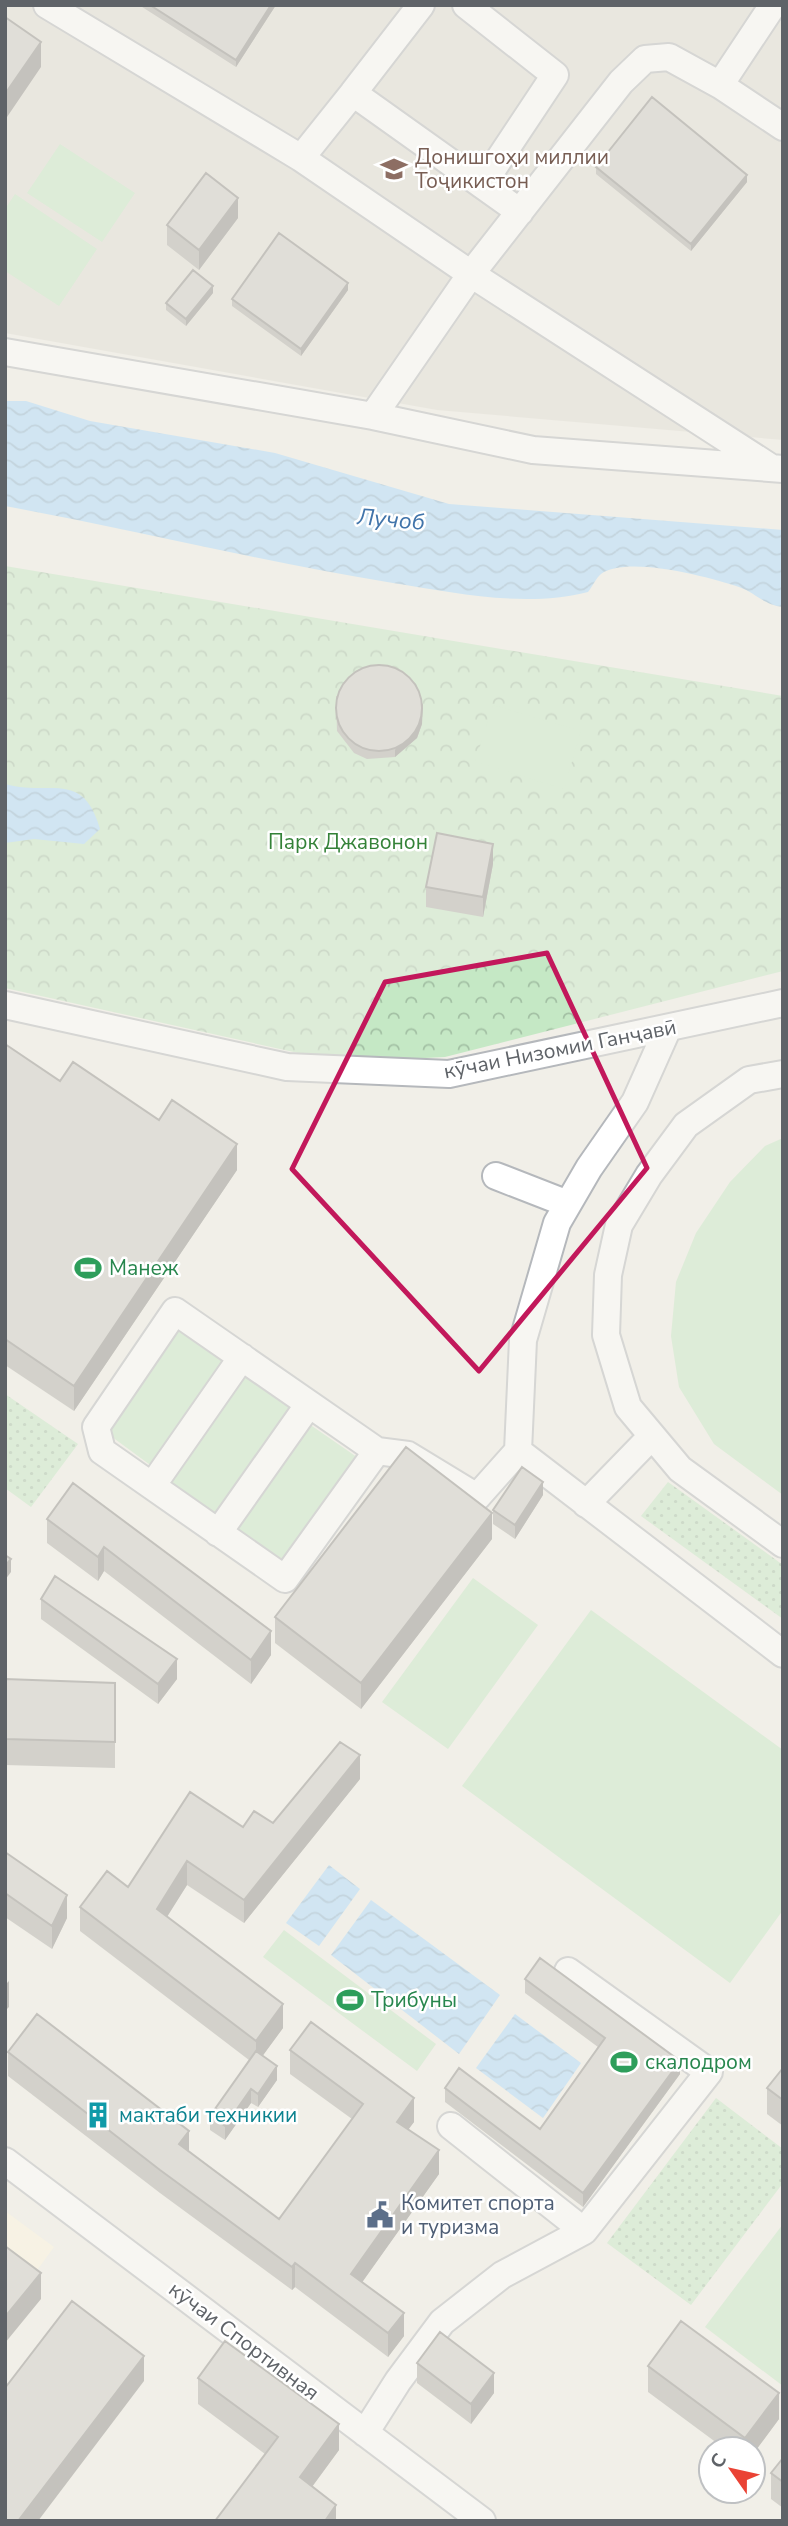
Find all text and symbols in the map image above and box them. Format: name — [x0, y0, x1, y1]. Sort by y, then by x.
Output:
place label: Донишгоҳи миллии Тоҷикистон — [415, 143, 609, 195]
school or university icon: Донишгоҳи миллии Тоҷикистон — [379, 154, 409, 184]
water label: Лучоб — [355, 501, 426, 538]
park label: Парк Джавонон — [268, 828, 428, 856]
street label: кӯчаи Низомии Ганҷавӣ — [441, 1013, 679, 1085]
sports icon: Манеж — [73, 1253, 103, 1283]
place label: Манеж — [109, 1254, 179, 1282]
sports icon: Трибуны — [335, 1985, 365, 2015]
place label: Трибуны — [371, 1986, 457, 2014]
sports icon: скалодром — [609, 2047, 639, 2077]
place label: скалодром — [645, 2048, 752, 2076]
building icon: мактаби техникии — [83, 2100, 113, 2130]
place label: мактаби техникии — [119, 2101, 297, 2129]
place label: Комитет спорта и туризма — [401, 2189, 555, 2241]
public building icon: Комитет спорта и туризма — [365, 2200, 395, 2230]
street label: кӯчаи Спортивная — [163, 2275, 325, 2407]
north arrow — [697, 2435, 767, 2505]
text: С — [704, 2448, 733, 2474]

